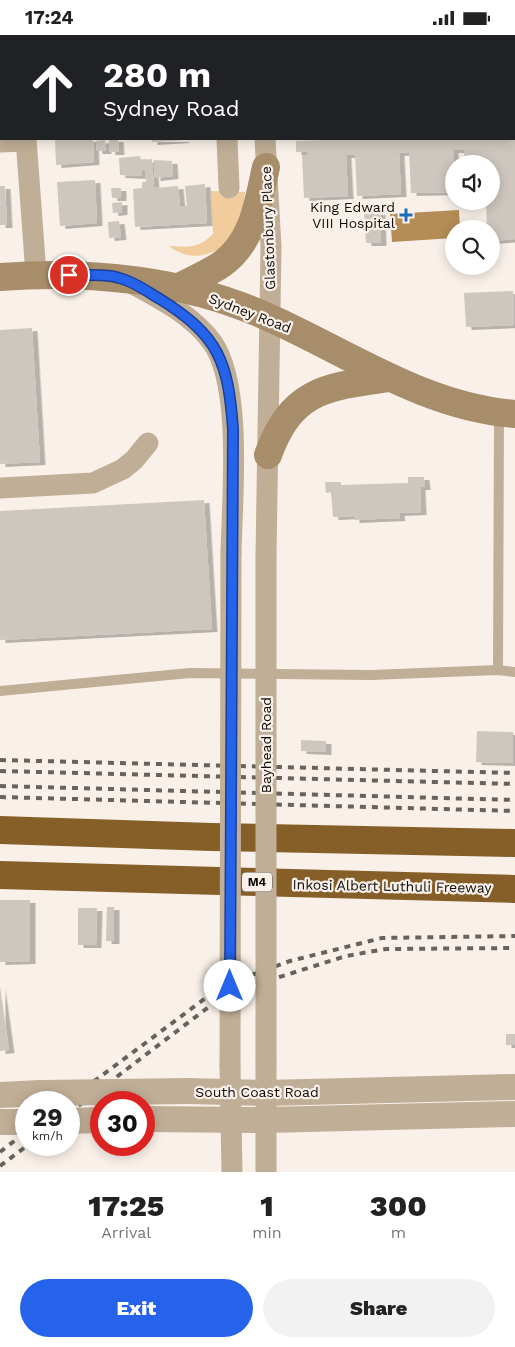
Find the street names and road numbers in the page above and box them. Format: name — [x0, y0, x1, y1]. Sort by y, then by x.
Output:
street label: Glastonbury Place — [258, 166, 278, 290]
street label: Sydney Road — [207, 290, 293, 336]
street label: Bayhead Road — [258, 697, 274, 793]
road number: M4 — [242, 873, 272, 891]
street label: Inkosi Albert Luthuli Freeway — [292, 876, 492, 896]
street label: South Coast Road — [195, 1084, 319, 1100]

